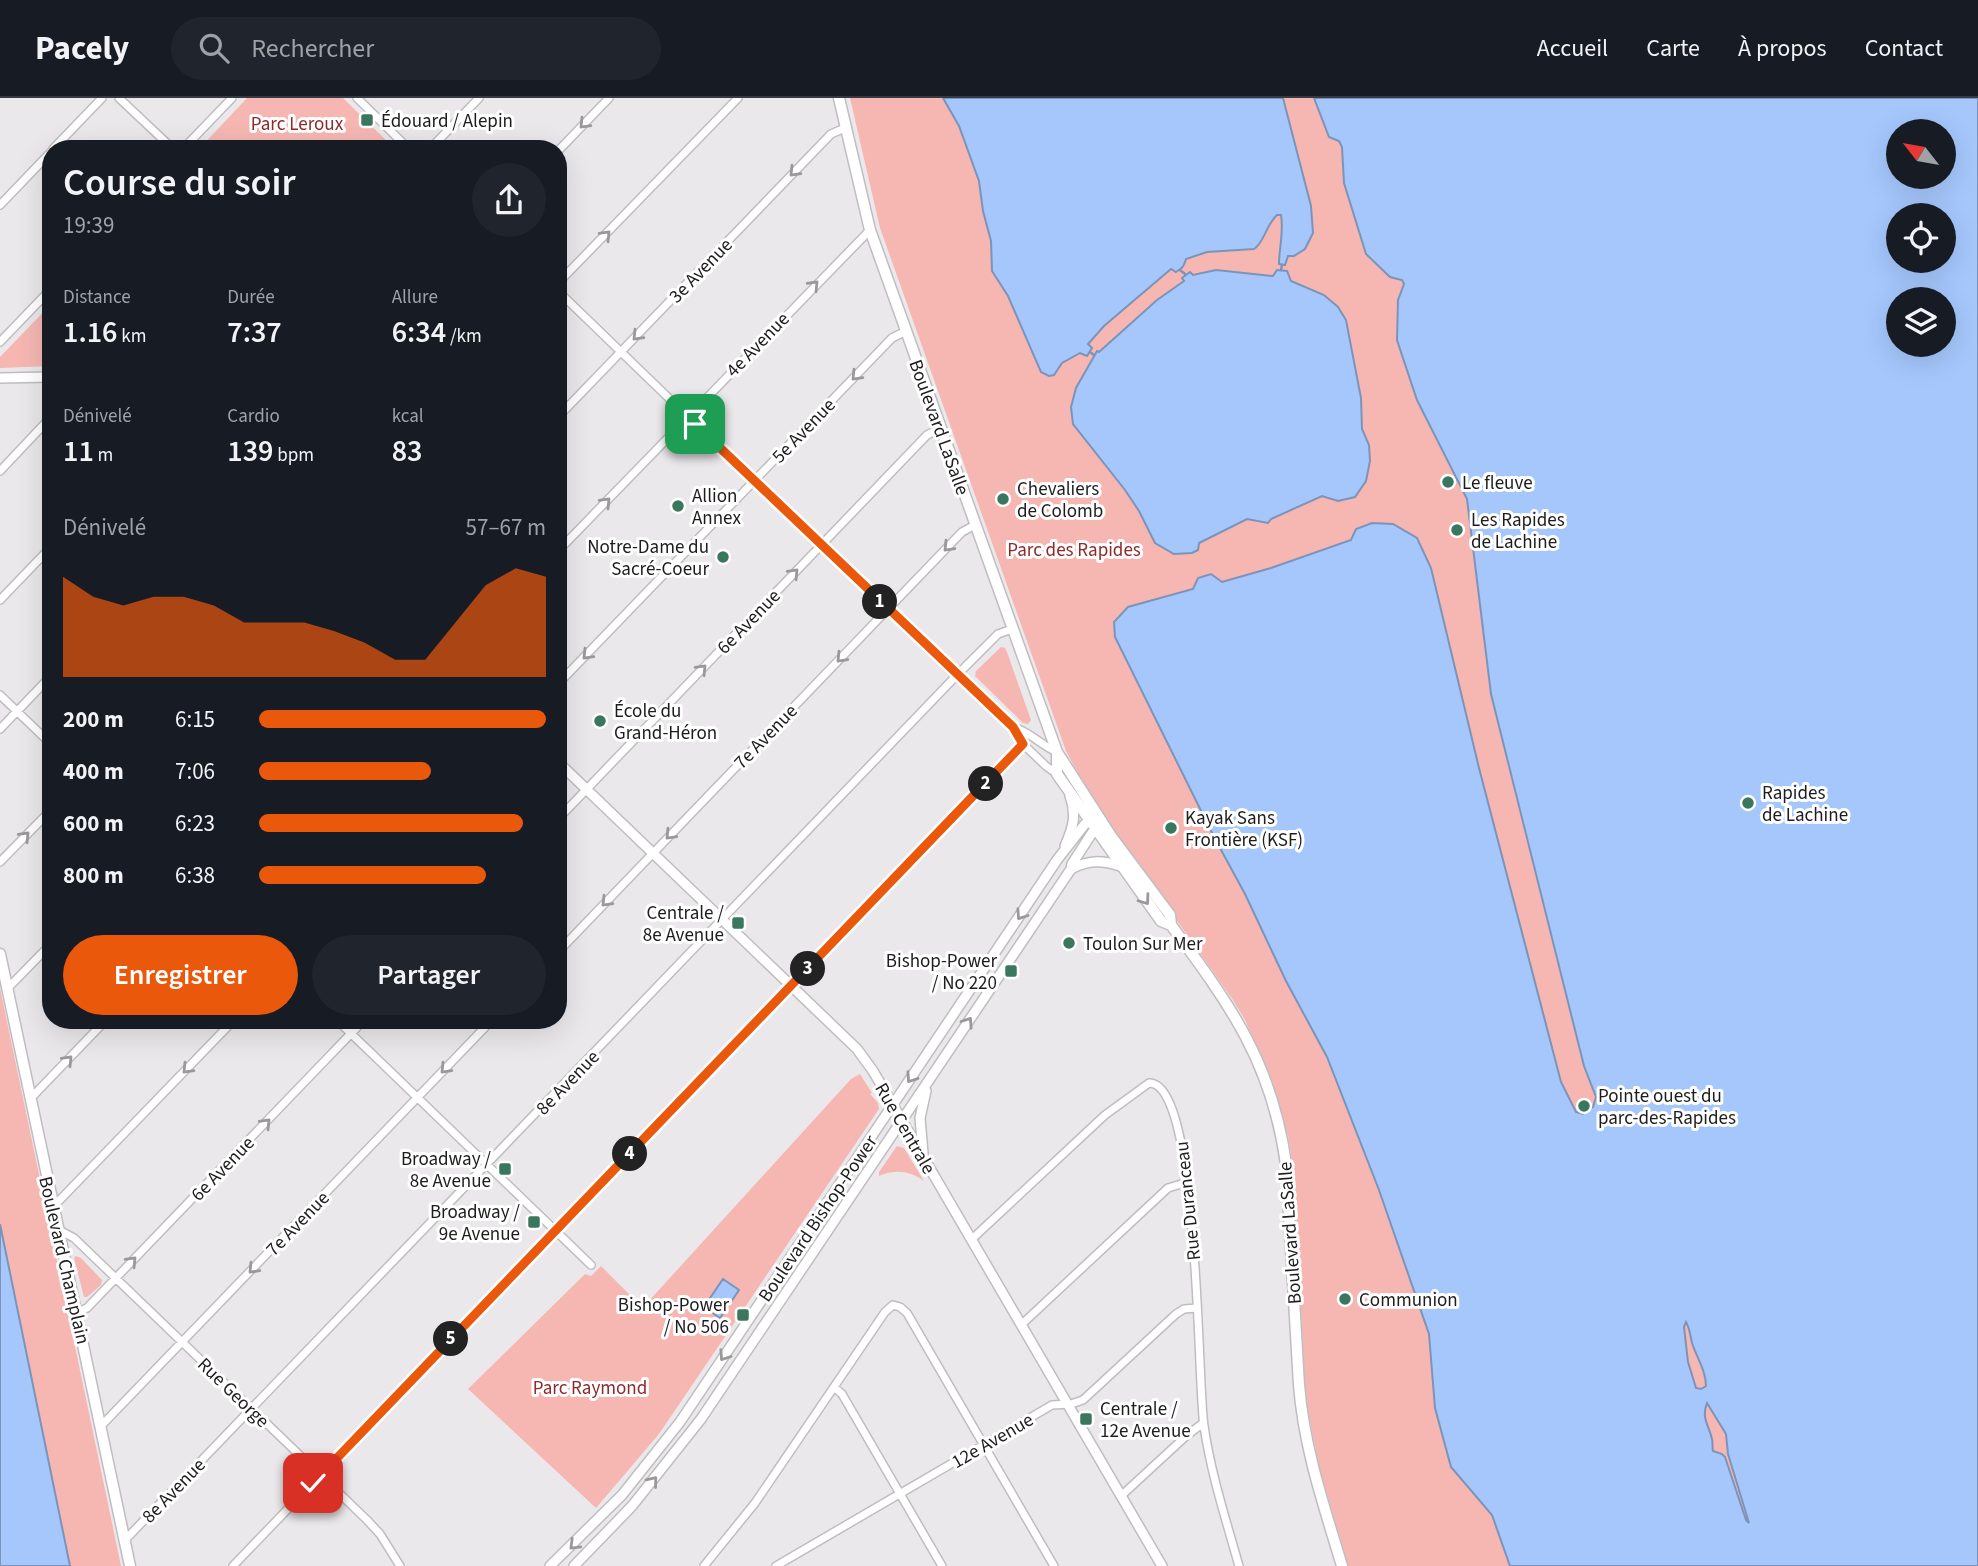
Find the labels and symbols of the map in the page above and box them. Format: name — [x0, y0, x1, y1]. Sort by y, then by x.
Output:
place label: Édouard / Alepin — [381, 108, 513, 135]
park label: Parc Leroux — [251, 111, 344, 138]
marker: Édouard / Alepin — [359, 112, 375, 128]
one-way arrow — [579, 116, 592, 129]
north arrow — [1886, 119, 1956, 189]
one-way arrow — [790, 164, 803, 177]
one-way arrow — [597, 230, 610, 243]
street label: 3e Avenue — [663, 232, 739, 310]
one-way arrow — [806, 280, 819, 293]
street label: 4e Avenue — [720, 306, 796, 384]
one-way arrow — [632, 328, 645, 341]
street label: Boulevard LaSalle — [902, 356, 976, 499]
one-way arrow — [851, 368, 864, 381]
street label: 5e Avenue — [766, 392, 842, 470]
pin — [665, 394, 725, 454]
place label: Le fleuve — [1462, 470, 1533, 497]
marker: Le fleuve — [1440, 474, 1456, 490]
place label: Chevaliers de Colomb — [1017, 476, 1103, 525]
place label: Allion Annex — [692, 483, 741, 532]
marker: Chevaliers de Colomb — [995, 491, 1011, 507]
one-way arrow — [597, 497, 610, 510]
marker: Allion Annex — [670, 498, 686, 514]
place label: Les Rapides de Lachine — [1471, 507, 1565, 556]
marker: Les Rapides de Lachine — [1449, 522, 1465, 538]
place label: Notre-Dame du Sacré-Coeur — [587, 534, 709, 583]
park label: Parc des Rapides — [1007, 537, 1141, 564]
one-way arrow — [943, 539, 956, 552]
marker: Notre-Dame du Sacré-Coeur — [715, 549, 731, 565]
one-way arrow — [786, 569, 799, 582]
street label: 6e Avenue — [711, 583, 787, 661]
pin: 1 — [862, 584, 898, 620]
one-way arrow — [582, 646, 595, 659]
one-way arrow — [836, 650, 849, 663]
one-way arrow — [694, 664, 707, 677]
place label: École du Grand-Héron — [614, 698, 717, 747]
street label: 7e Avenue — [728, 698, 804, 776]
marker: École du Grand-Héron — [592, 713, 608, 729]
pin: 2 — [968, 766, 1004, 802]
place label: Rapides de Lachine — [1762, 780, 1848, 829]
marker: Rapides de Lachine — [1740, 795, 1756, 811]
place label: Kayak Sans Frontière (KSF) — [1185, 805, 1303, 854]
marker: Kayak Sans Frontière (KSF) — [1163, 820, 1179, 836]
one-way arrow — [666, 827, 679, 840]
one-way arrow — [17, 831, 30, 844]
one-way arrow — [1137, 892, 1150, 904]
one-way arrow — [602, 894, 615, 907]
place label: Centrale / 8e Avenue — [643, 900, 724, 949]
one-way arrow — [1017, 907, 1029, 920]
marker: Centrale / 8e Avenue — [730, 915, 746, 931]
place label: Toulon Sur Mer — [1083, 931, 1203, 958]
marker: Toulon Sur Mer — [1061, 935, 1077, 951]
place label: Bishop-Power / No 220 — [886, 948, 997, 997]
pin: 3 — [790, 952, 826, 986]
marker: Bishop-Power / No 220 — [1003, 963, 1019, 979]
one-way arrow — [960, 1017, 972, 1030]
street label: 8e Avenue — [530, 1044, 606, 1122]
one-way arrow — [60, 1055, 73, 1068]
one-way arrow — [182, 1061, 195, 1074]
one-way arrow — [440, 1061, 453, 1074]
one-way arrow — [907, 1070, 919, 1083]
street label: Rue Centrale — [868, 1078, 942, 1179]
place label: Pointe ouest du parc-des-Rapides — [1598, 1083, 1736, 1132]
marker: Pointe ouest du parc-des-Rapides — [1576, 1098, 1592, 1114]
one-way arrow — [257, 1118, 270, 1131]
street label: 6e Avenue — [185, 1130, 261, 1208]
street label: Boulevard Bishop-Power — [752, 1130, 885, 1308]
pin: 4 — [612, 1136, 648, 1172]
street label: Rue Duranceau — [1169, 1140, 1208, 1262]
place label: Broadway / 8e Avenue — [401, 1146, 491, 1195]
marker: Broadway / 8e Avenue — [497, 1161, 513, 1177]
street label: Boulevard LaSalle — [1272, 1161, 1309, 1305]
street label: Boulevard Champlain — [31, 1174, 96, 1347]
street label: 7e Avenue — [260, 1185, 336, 1263]
place label: Broadway / 9e Avenue — [430, 1199, 520, 1248]
marker: Broadway / 9e Avenue — [526, 1214, 542, 1230]
one-way arrow — [123, 1256, 136, 1269]
one-way arrow — [249, 1261, 262, 1274]
place label: Communion — [1359, 1287, 1458, 1314]
marker: Communion — [1337, 1291, 1353, 1307]
place label: Bishop-Power / No 506 — [618, 1292, 729, 1341]
marker: Bishop-Power / No 506 — [735, 1307, 751, 1323]
pin: 5 — [434, 1322, 468, 1356]
one-way arrow — [720, 1348, 733, 1361]
street label: Rue George — [191, 1352, 275, 1434]
park label: Parc Raymond — [533, 1375, 647, 1402]
place label: Centrale / 12e Avenue — [1100, 1396, 1191, 1445]
street label: 12e Avenue — [947, 1407, 1039, 1476]
marker: Centrale / 12e Avenue — [1078, 1411, 1094, 1427]
street label: 8e Avenue — [136, 1452, 212, 1530]
pin — [283, 1453, 343, 1513]
one-way arrow — [645, 1477, 658, 1489]
one-way arrow — [569, 1536, 582, 1549]

